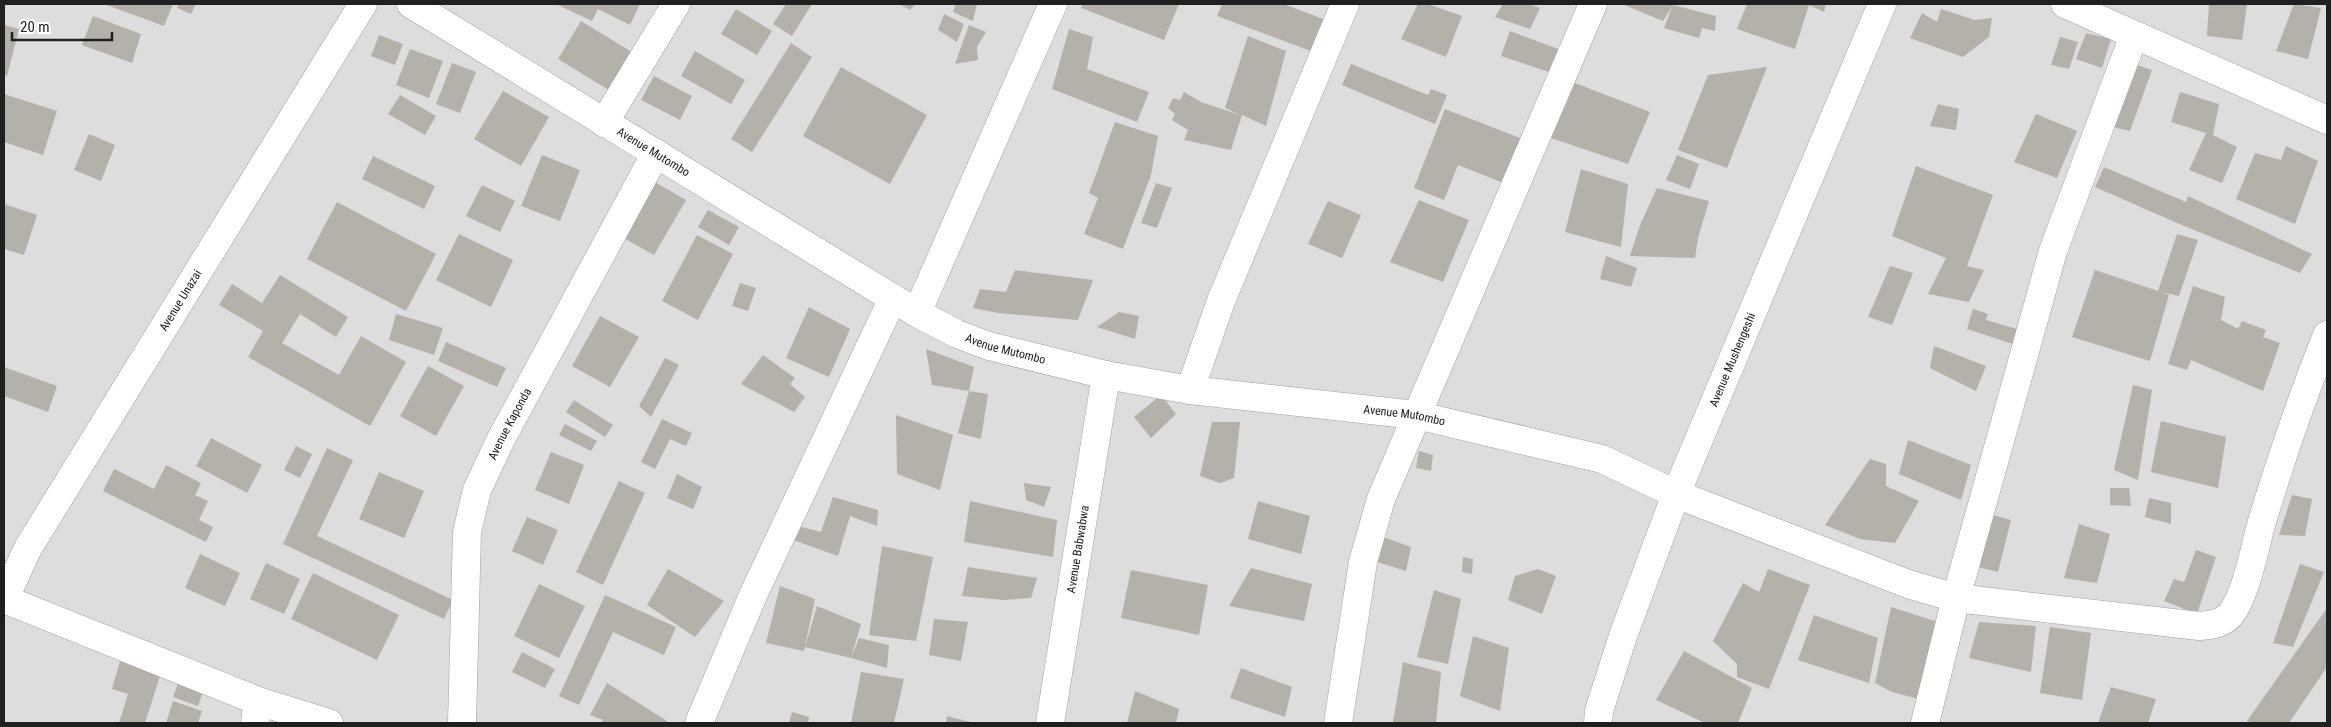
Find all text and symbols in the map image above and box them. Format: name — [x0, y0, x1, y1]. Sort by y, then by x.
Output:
scale bar — [12, 10, 112, 42]
text: 20 m — [20, 18, 50, 36]
street label: Avenue Mutombo — [614, 124, 692, 180]
street label: Avenue Unazai — [156, 267, 205, 334]
street label: Avenue Mushengeshi — [1707, 311, 1758, 409]
street label: Avenue Mutombo — [964, 331, 1047, 367]
street label: Avenue Kaponda — [485, 385, 534, 462]
street label: Avenue Mutombo — [1363, 402, 1447, 429]
street label: Avenue Babwabwa — [1064, 504, 1092, 594]

